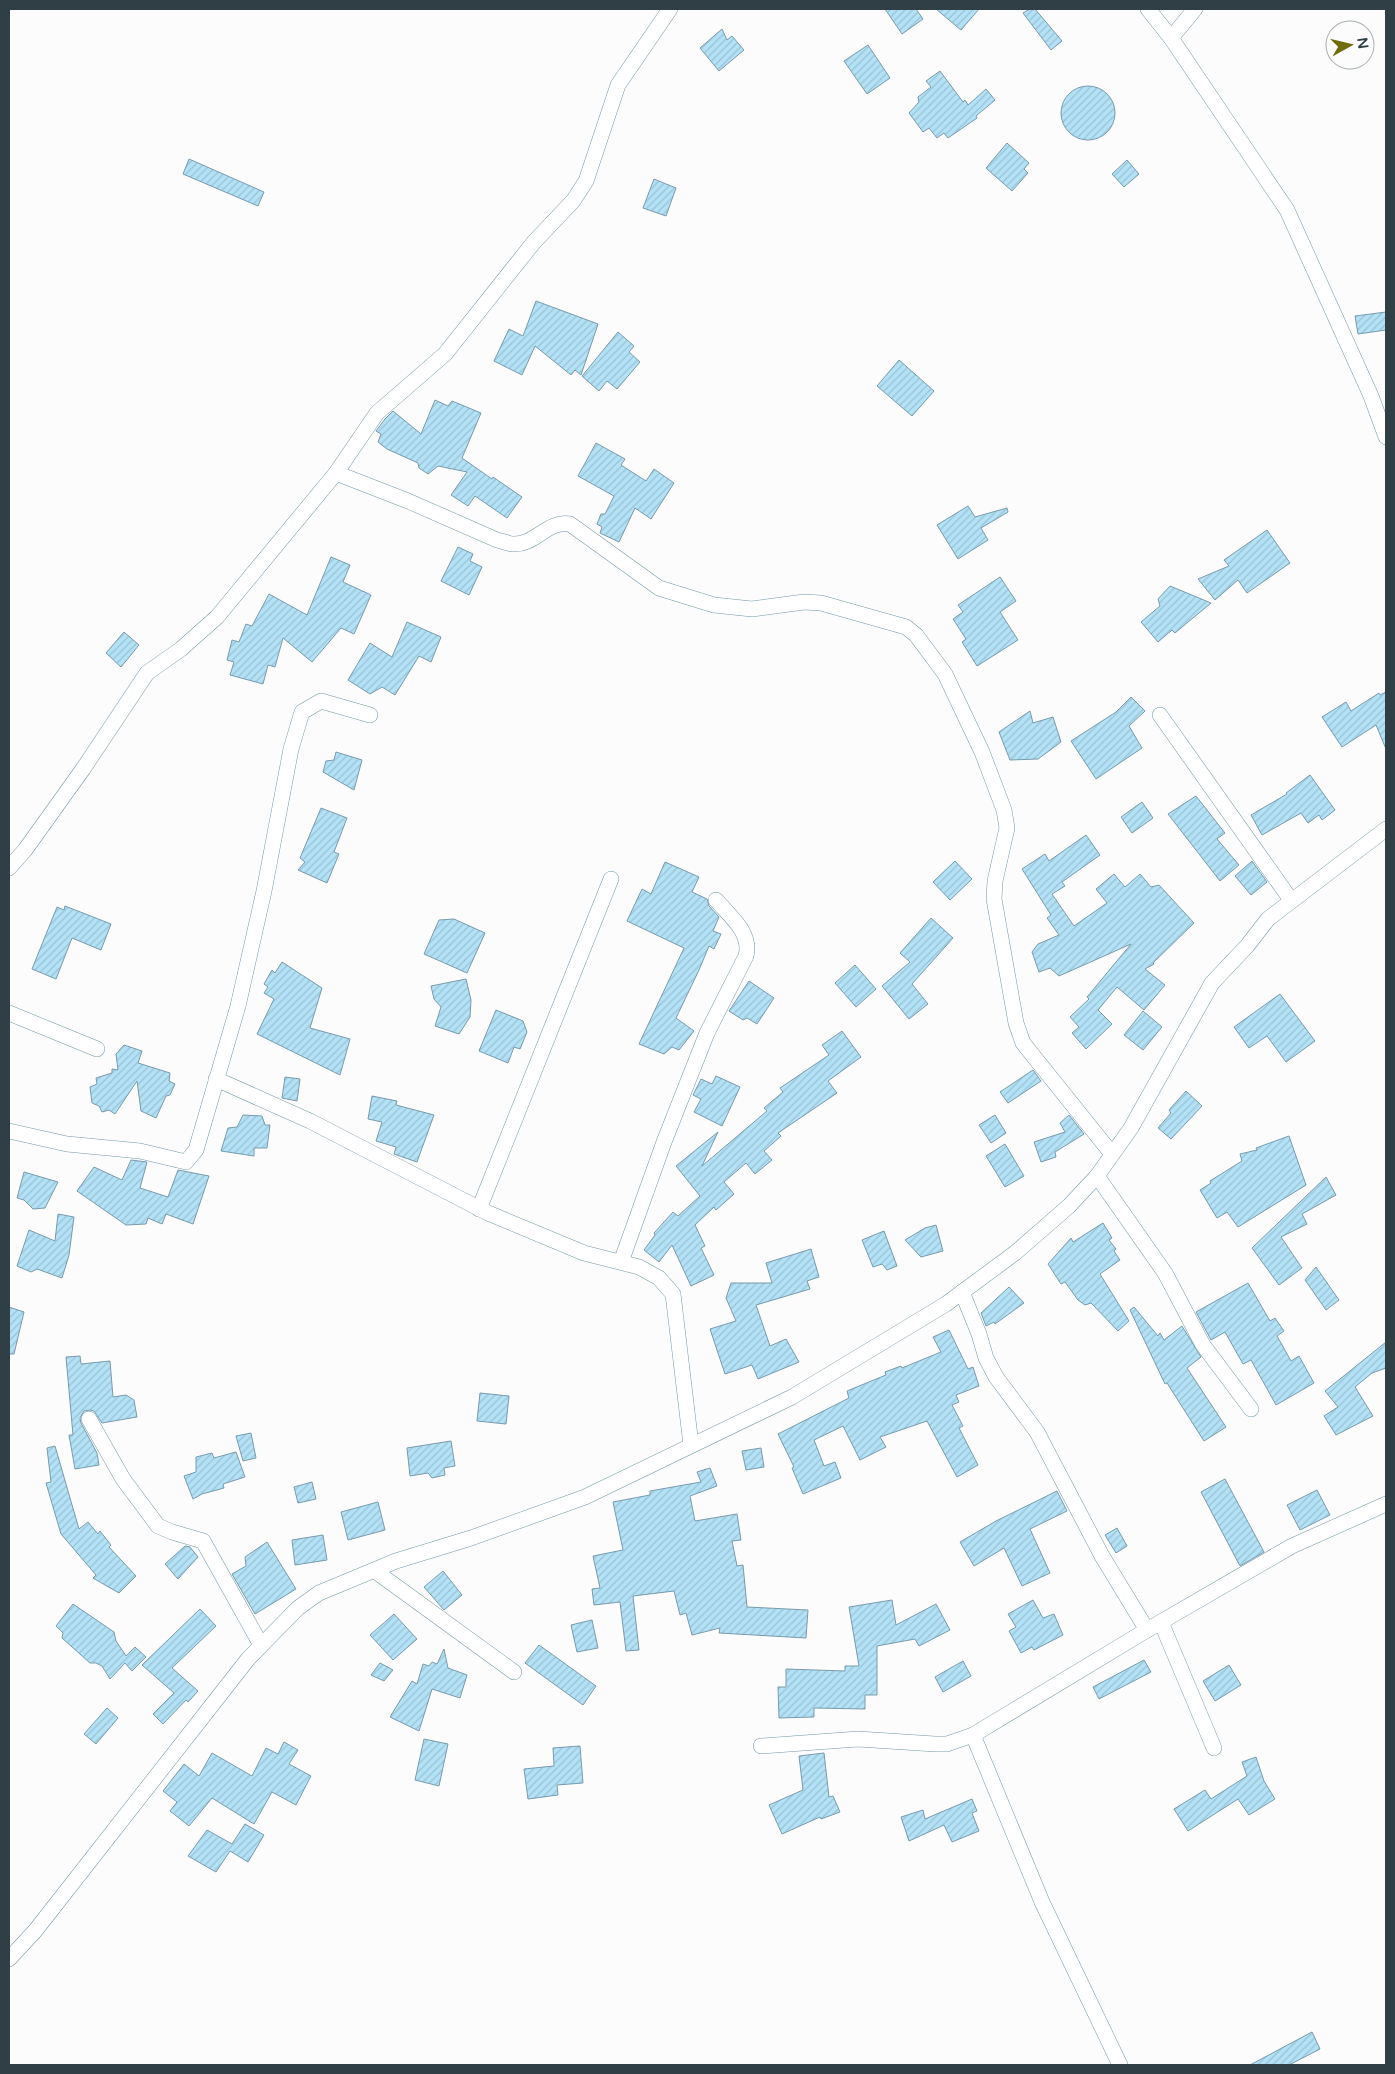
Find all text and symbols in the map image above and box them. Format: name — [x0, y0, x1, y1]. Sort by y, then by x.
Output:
north arrow — [1325, 20, 1375, 70]
text: N — [1353, 37, 1372, 50]

